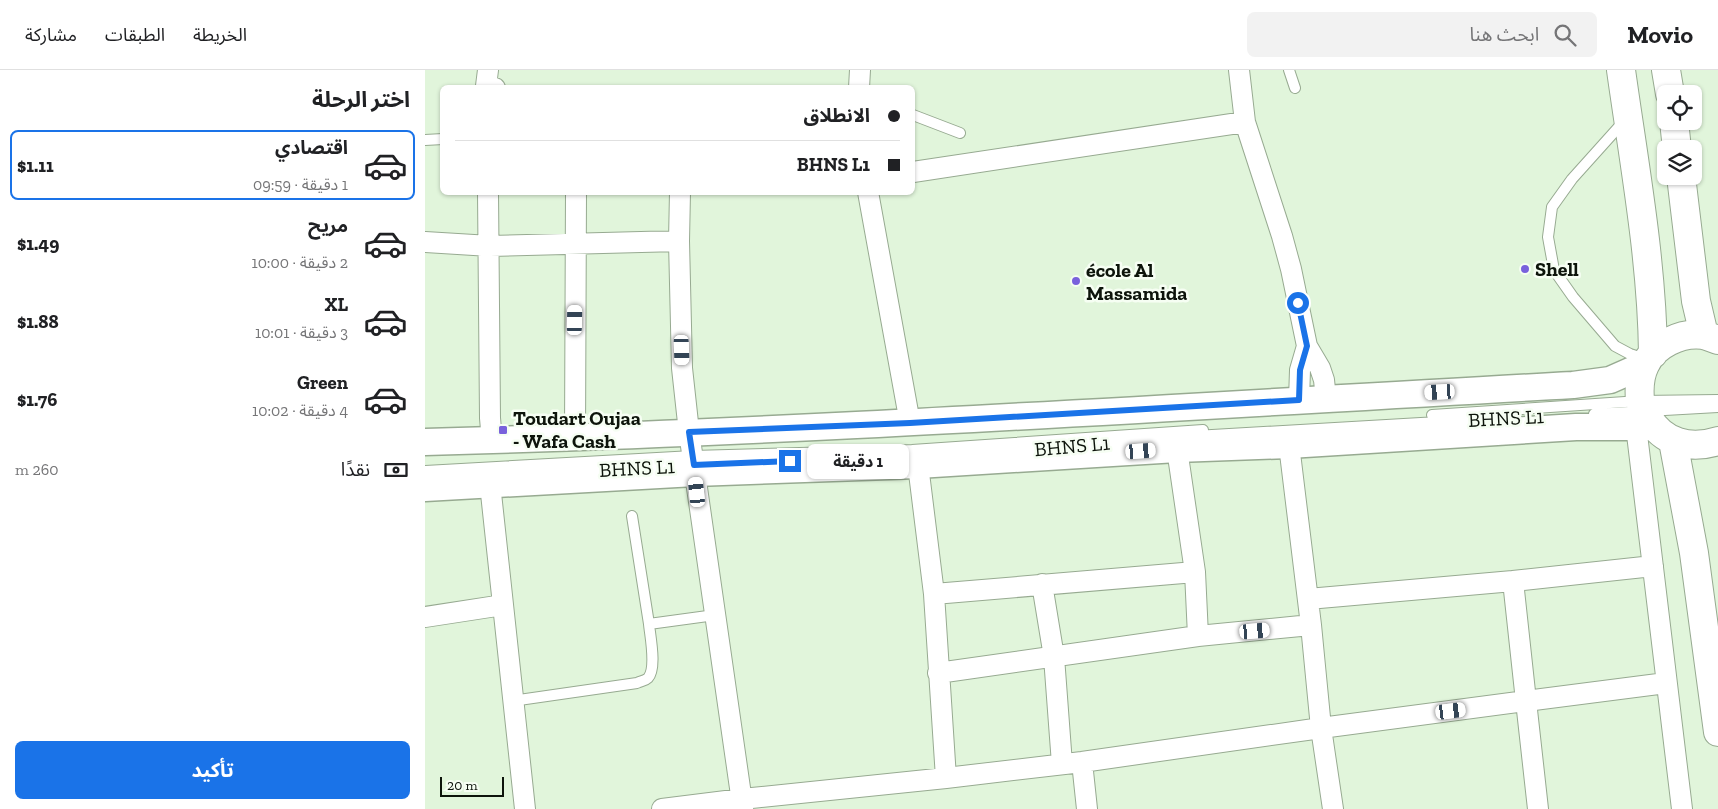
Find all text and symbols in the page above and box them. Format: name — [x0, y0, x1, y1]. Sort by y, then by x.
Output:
search box — [1247, 12, 1597, 57]
text: Movio — [1627, 20, 1693, 49]
icon: search — [1551, 21, 1579, 49]
text: ابحث هنا — [1469, 23, 1539, 46]
text: مشاركة — [25, 24, 77, 46]
text: الطبقات — [105, 24, 165, 46]
text: الخريطة — [193, 24, 247, 46]
map controls — [1657, 85, 1702, 185]
button: locate — [1657, 85, 1702, 130]
text: اختر الرحلة — [312, 86, 410, 113]
text: الانطلاق — [804, 104, 870, 127]
text: اقتصادي — [275, 136, 348, 159]
button: layers — [1657, 140, 1702, 185]
icon: car — [363, 143, 408, 188]
text: BHNS L1 — [797, 153, 870, 176]
text: $1.11 — [17, 154, 54, 177]
text: 1 دقيقة · 09:59 — [253, 175, 348, 194]
text: مريح — [308, 214, 348, 237]
icon: car — [363, 221, 408, 266]
text: $1.49 — [17, 232, 59, 255]
text: 2 دقيقة · 10:00 — [251, 253, 348, 272]
place label: Shell — [1535, 257, 1579, 281]
place label: école Al Massamida — [1086, 258, 1187, 305]
marker: Shell — [1519, 263, 1531, 275]
marker: école Al Massamida — [1070, 275, 1082, 287]
route start — [1287, 292, 1309, 314]
text: XL — [325, 293, 348, 316]
icon: car — [363, 299, 408, 344]
car — [567, 305, 582, 335]
text: $1.88 — [17, 310, 59, 333]
text: 3 دقيقة · 10:01 — [255, 323, 348, 342]
car — [673, 335, 690, 365]
text: Green — [297, 371, 348, 394]
icon: car — [363, 377, 408, 422]
car — [1424, 384, 1455, 400]
text: $1.76 — [17, 388, 57, 411]
text: 4 دقيقة · 10:02 — [252, 401, 348, 420]
street label: BHNS L1 — [1468, 404, 1545, 432]
place label: Toudart Oujaa - Wafa Cash — [513, 406, 641, 453]
marker: Toudart Oujaa - Wafa Cash — [497, 424, 509, 436]
street label: BHNS L1 — [1033, 431, 1111, 461]
car — [1125, 442, 1156, 460]
callout: 1 دقيقة — [807, 444, 910, 478]
route end — [779, 450, 801, 472]
text: 1 دقيقة — [833, 452, 883, 471]
street label: BHNS L1 — [599, 454, 676, 482]
icon: cash — [382, 456, 410, 484]
text: نقدًا — [341, 458, 370, 481]
text: 260 m — [15, 460, 58, 479]
car — [687, 476, 706, 508]
car — [1239, 622, 1270, 640]
car — [1435, 702, 1466, 720]
button: تأكيد — [15, 741, 410, 799]
scale bar — [440, 774, 504, 797]
text: 20 m — [447, 777, 478, 794]

